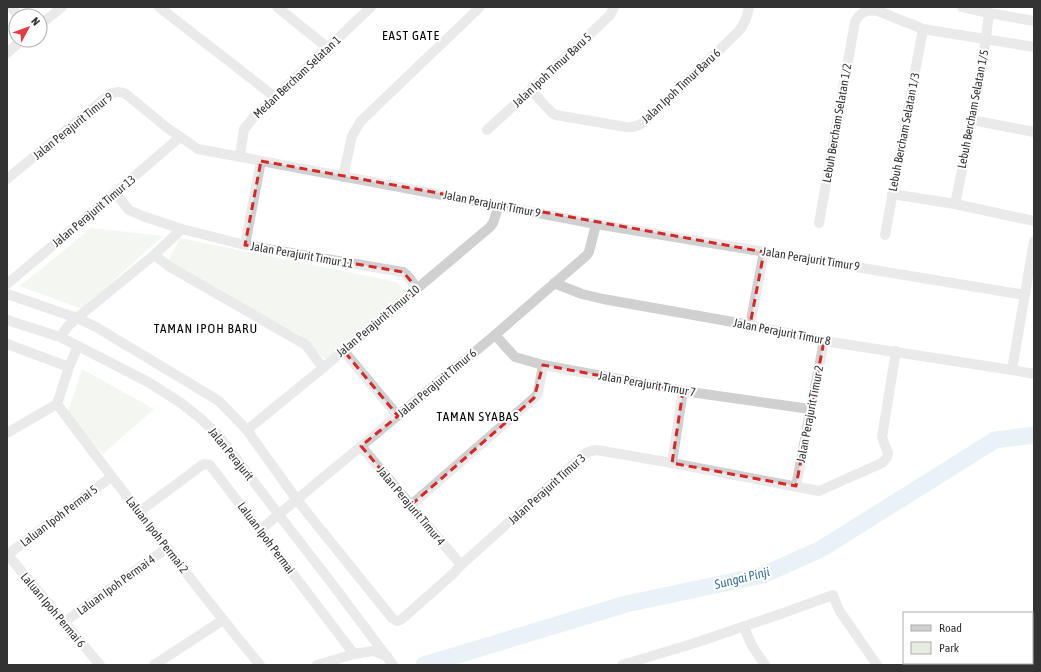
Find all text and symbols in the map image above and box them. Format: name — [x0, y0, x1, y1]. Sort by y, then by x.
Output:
north arrow — [8, 8, 48, 48]
text: N — [29, 15, 42, 28]
district label: EAST GATE — [382, 28, 440, 43]
street label: Jalan Ipoh Timur Baru 5 — [510, 30, 594, 110]
street label: Medan Bercham Selatan 1 — [250, 33, 344, 121]
street label: Jalan Ipoh Timur Baru 6 — [639, 46, 724, 126]
street label: Lebuh Bercham Selatan 1/5 — [955, 48, 991, 170]
street label: Lebuh Bercham Selatan 1/2 — [820, 62, 854, 184]
street label: Lebuh Bercham Selatan 1/3 — [886, 71, 922, 193]
street label: Jalan Perajurit Timur 9 — [30, 89, 116, 163]
street label: Jalan Perajurit Timur 13 — [50, 172, 138, 250]
street label: Jalan Perajurit Timur 9 — [442, 188, 542, 220]
street label: Jalan Perajurit Timur 11 — [249, 239, 355, 271]
street label: Jalan Perajurit Timur 9 — [761, 244, 861, 274]
street label: Jalan Perajurit Timur 10 — [334, 282, 423, 360]
street label: Jalan Perajurit Timur 8 — [732, 316, 832, 348]
district label: TAMAN IPOH BARU — [154, 321, 258, 336]
street label: Jalan Perajurit Timur 6 — [395, 346, 480, 420]
street label: Jalan Perajurit Timur 2 — [794, 364, 826, 464]
street label: Jalan Perajurit Timur 7 — [597, 369, 697, 400]
district label: TAMAN SYABAS — [436, 409, 520, 424]
street label: Jalan Perajurit — [205, 425, 257, 484]
street label: Jalan Perajurit Timur 3 — [506, 451, 588, 527]
street label: Jalan Perajurit Timur 4 — [374, 464, 448, 549]
street label: Laluan Ipoh Permai 5 — [18, 482, 100, 550]
street label: Laluan Ipoh Permai 2 — [123, 494, 191, 576]
street label: Laluan Ipoh Permai — [235, 500, 297, 576]
street label: Laluan Ipoh Permai 4 — [74, 552, 158, 618]
water label: Sungai Pinji — [712, 564, 771, 592]
street label: Laluan Ipoh Permai 6 — [18, 570, 89, 650]
legend — [903, 612, 1033, 664]
text: Road — [939, 621, 962, 635]
text: Park — [939, 641, 960, 655]

